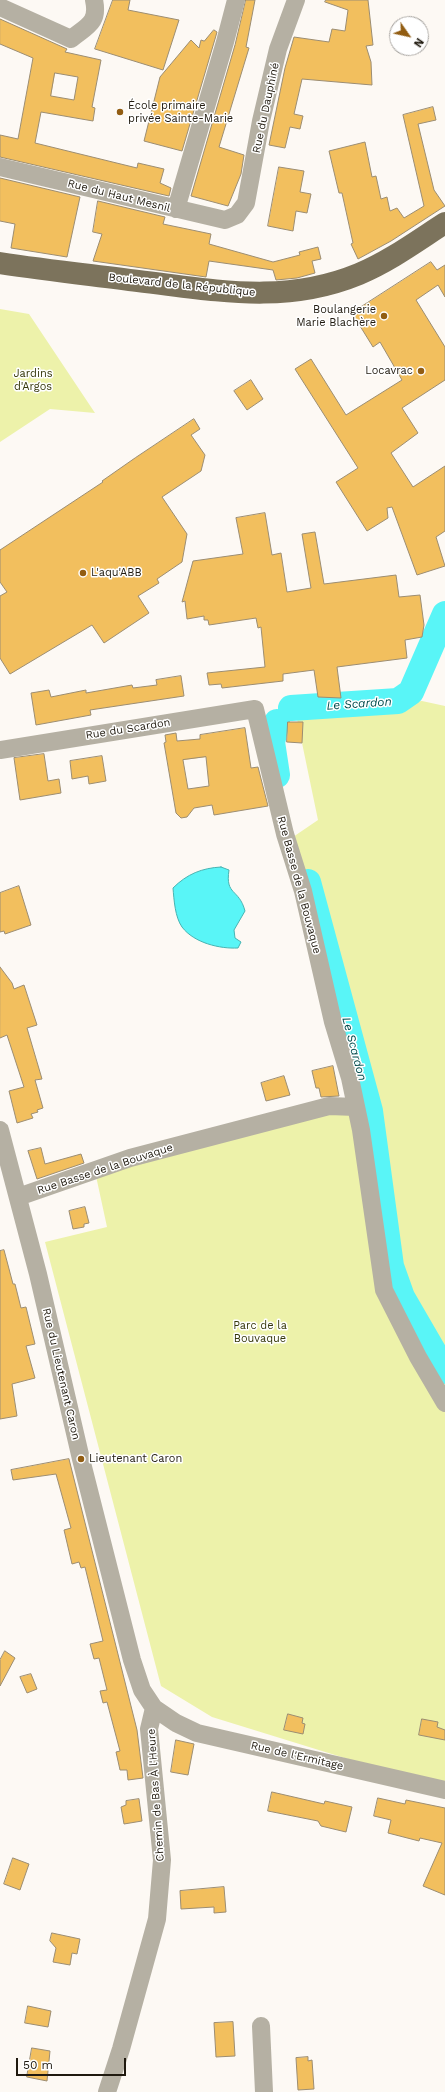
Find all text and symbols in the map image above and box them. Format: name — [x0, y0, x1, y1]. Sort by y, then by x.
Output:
north arrow — [389, 16, 429, 56]
text: N — [411, 35, 426, 49]
street label: Rue du Dauphiné — [250, 62, 282, 154]
place label: École primaire privée Sainte-Marie — [128, 99, 233, 125]
marker: École primaire privée Sainte-Marie — [115, 107, 125, 117]
street label: Rue du Haut Mesnil — [66, 177, 172, 215]
street label: Boulevard de la République — [108, 271, 256, 299]
place label: Boulangerie Marie Blachère — [296, 303, 376, 329]
marker: Boulangerie Marie Blachère — [379, 311, 389, 321]
place label: Locavrac — [365, 364, 413, 378]
marker: Locavrac — [416, 366, 426, 376]
park label: Jardins d'Argos — [14, 367, 52, 393]
place label: L'aqu'ABB — [91, 566, 142, 580]
marker: L'aqu'ABB — [78, 568, 88, 578]
water label: Le Scardon — [326, 695, 392, 713]
street label: Rue du Scardon — [85, 716, 171, 742]
street label: Rue Basse de la Bouvaque — [274, 815, 324, 955]
water label: Le Scardon — [339, 1016, 369, 1082]
street label: Rue Basse de la Bouvaque — [35, 1141, 175, 1197]
street label: Rue du Lieutenant Caron — [39, 1307, 83, 1441]
park label: Parc de la Bouvaque — [233, 1319, 287, 1345]
place label: Lieutenant Caron — [89, 1452, 182, 1466]
marker: Lieutenant Caron — [76, 1454, 86, 1464]
street label: Chemin de Bas À l'Heure — [145, 1728, 167, 1862]
street label: Rue de l'Ermitage — [249, 1739, 345, 1773]
scale bar — [18, 2050, 128, 2076]
text: 50 m — [23, 2058, 53, 2072]

